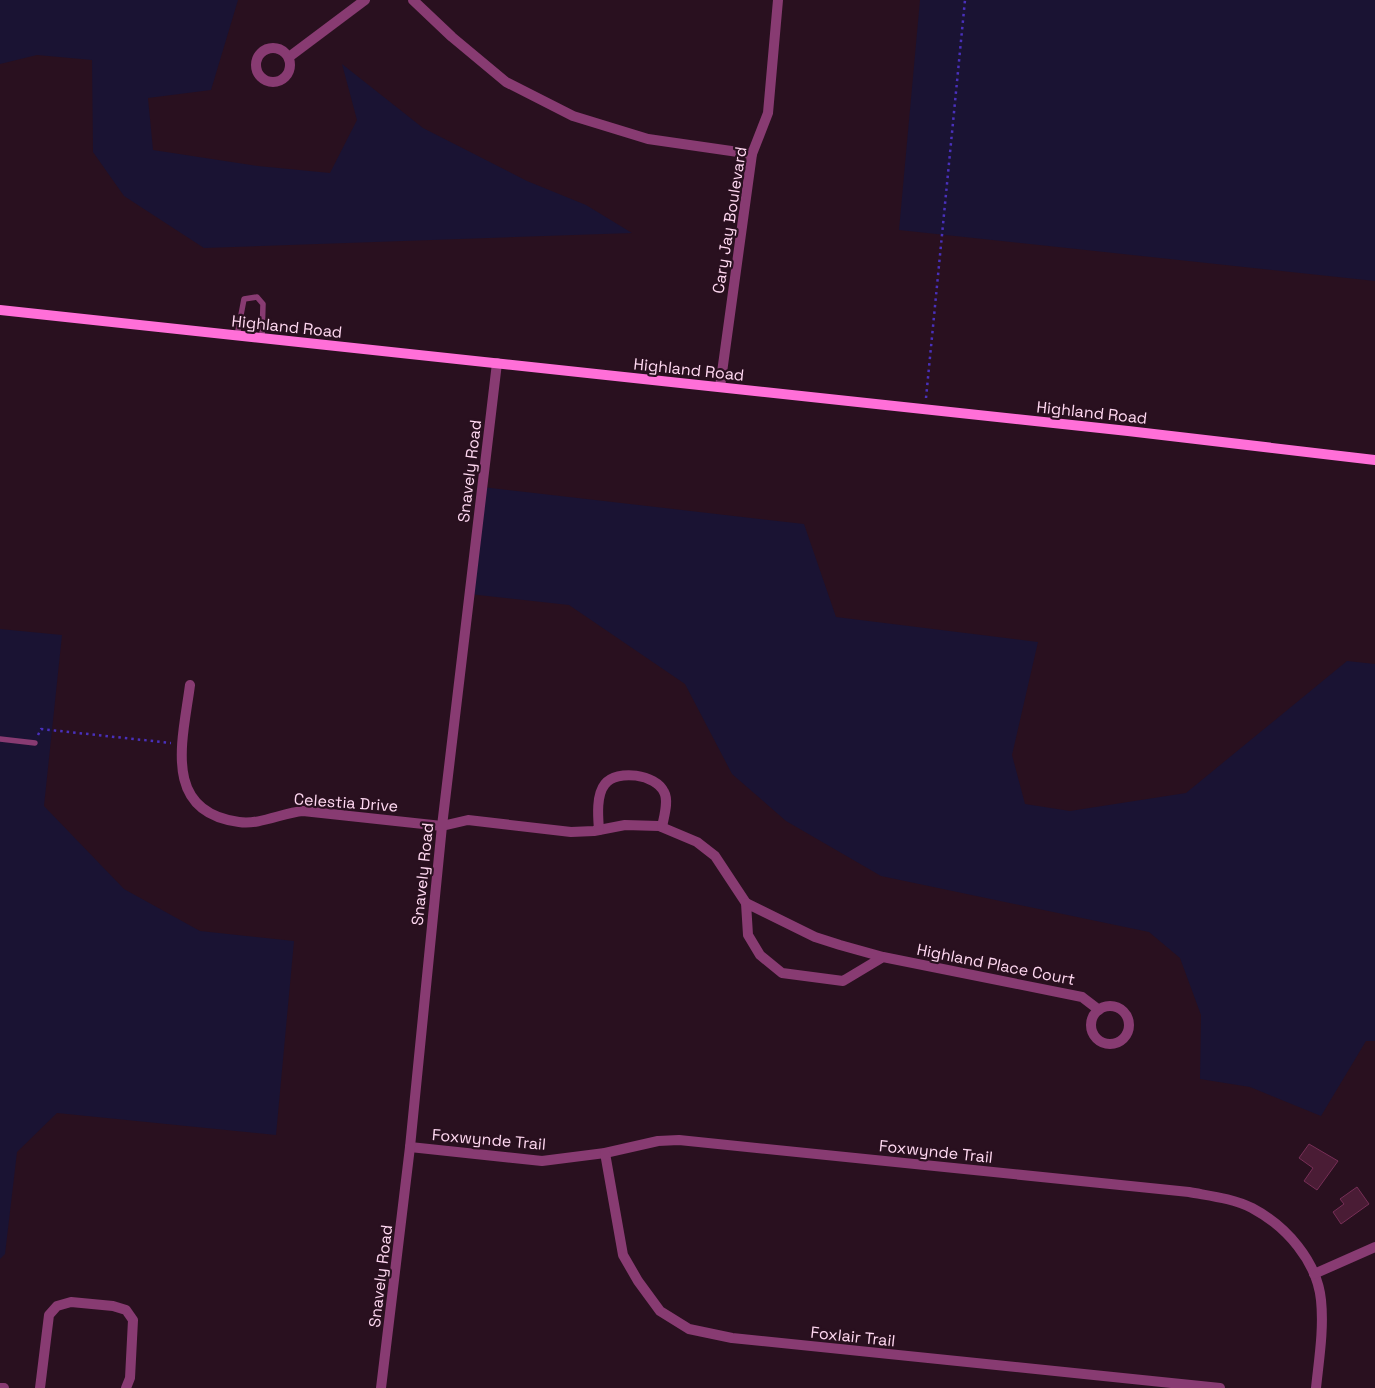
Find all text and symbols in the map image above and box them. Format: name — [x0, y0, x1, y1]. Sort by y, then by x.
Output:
street label: Cary Jay Boulevard — [708, 145, 751, 295]
street label: Highland Road — [231, 310, 343, 343]
street label: Highland Road — [633, 353, 745, 386]
street label: Highland Road — [1036, 396, 1148, 429]
street label: Snavely Road — [453, 419, 486, 524]
street label: Celestia Drive — [293, 788, 399, 817]
street label: Snavely Road — [407, 822, 438, 926]
street label: Highland Place Court — [915, 939, 1077, 990]
street label: Foxwynde Trail — [431, 1124, 547, 1155]
street label: Foxwynde Trail — [878, 1135, 994, 1168]
street label: Snavely Road — [364, 1224, 397, 1329]
street label: Foxlair Trail — [809, 1322, 896, 1351]

